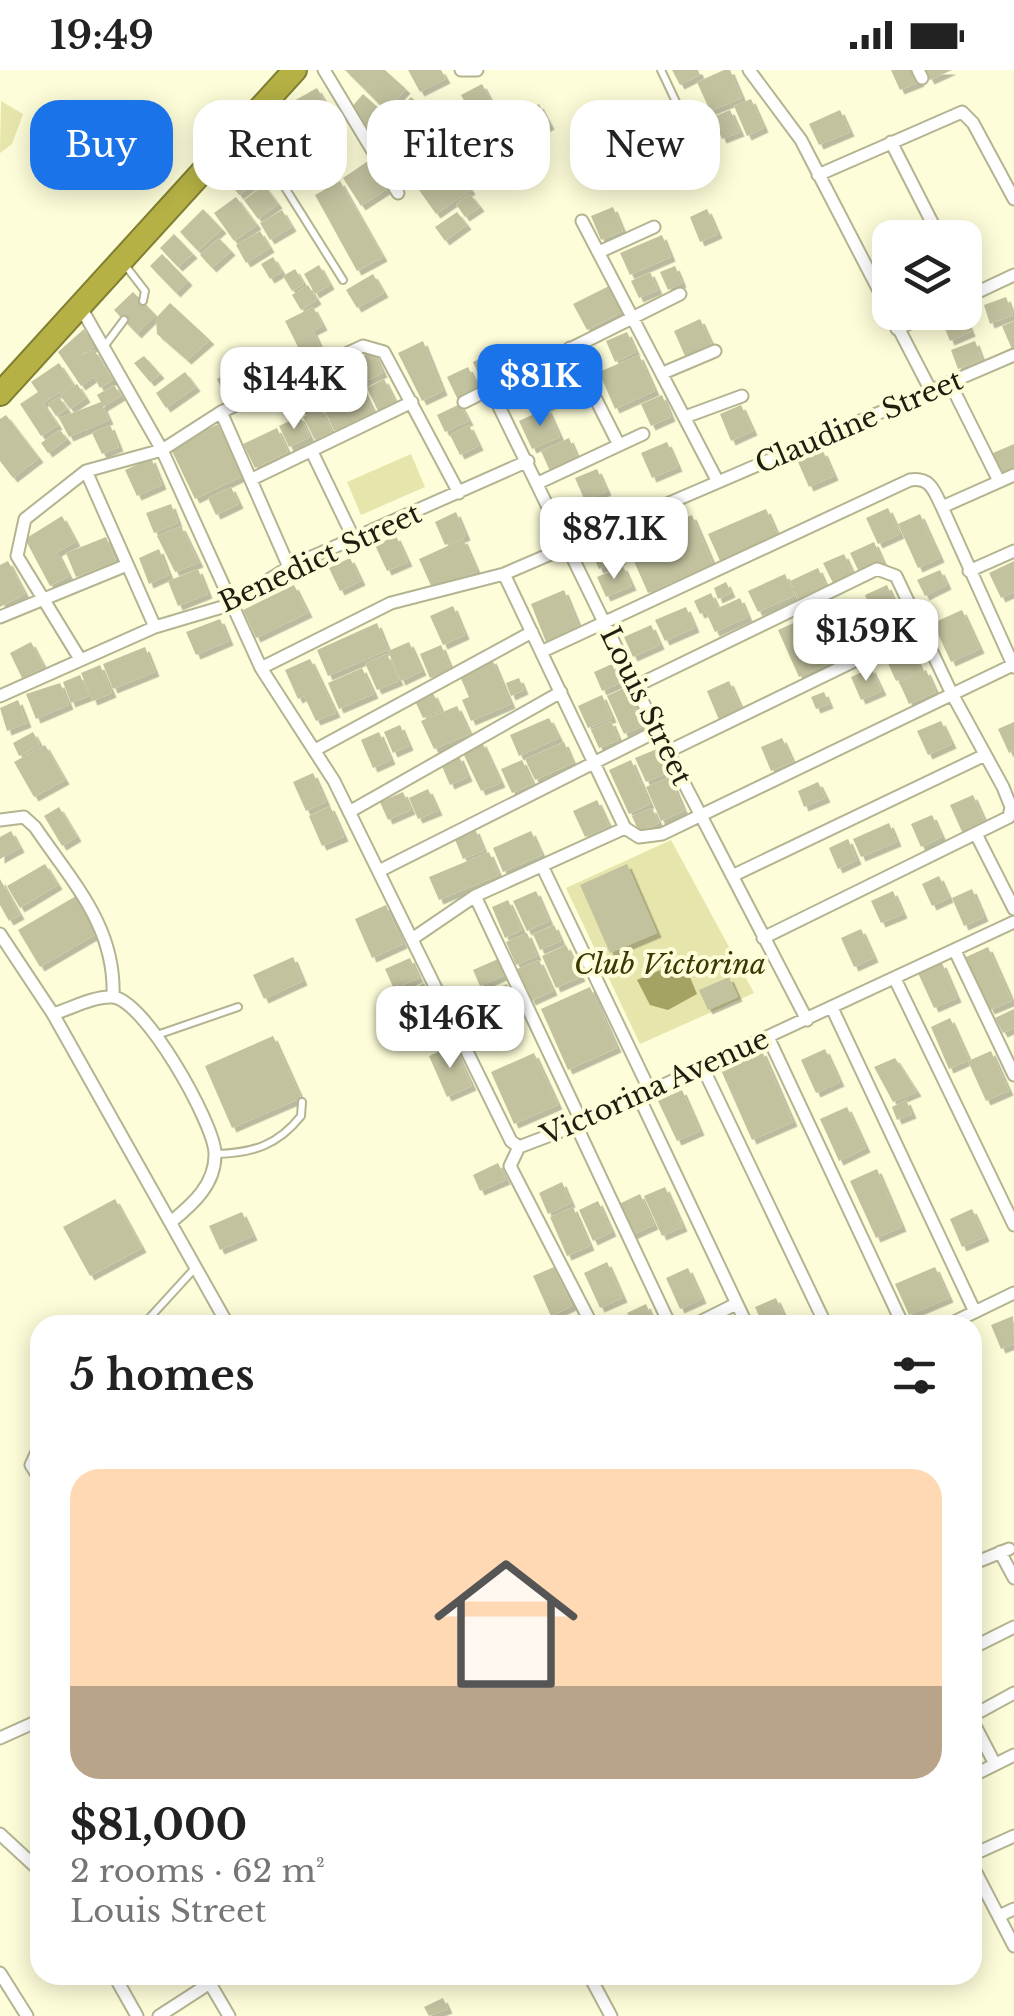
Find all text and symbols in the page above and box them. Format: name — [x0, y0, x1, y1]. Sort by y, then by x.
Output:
text: 19:49 — [50, 12, 154, 59]
chip: Buy — [30, 100, 173, 190]
chip: Rent — [193, 100, 347, 190]
chip: Filters — [367, 100, 550, 190]
chip: New — [570, 100, 720, 190]
map controls — [872, 220, 982, 330]
button: layers — [872, 220, 982, 330]
pin: $81K — [481, 344, 599, 429]
pin: $144K — [224, 347, 364, 432]
text: $81K — [499, 356, 581, 396]
text: $144K — [242, 359, 346, 399]
street label: Claudine Street — [750, 362, 968, 481]
street label: Benedict Street — [213, 496, 427, 620]
pin: $87.1K — [533, 497, 695, 582]
text: $87.1K — [562, 509, 666, 549]
pin: $159K — [796, 599, 936, 684]
text: $159K — [815, 611, 917, 651]
street label: Louis Street — [593, 621, 700, 791]
park label: Club Victorina — [574, 947, 766, 982]
pin: $146K — [380, 986, 520, 1071]
text: $146K — [398, 998, 502, 1038]
street label: Victorina Avenue — [535, 1021, 775, 1153]
icon: filters — [887, 1348, 942, 1403]
text: 5 homes — [70, 1349, 254, 1401]
icon: home — [416, 1534, 596, 1714]
text: $81,000 — [70, 1799, 247, 1851]
text: 2 rooms · 62 m² — [70, 1851, 325, 1891]
text: Louis Street — [70, 1891, 267, 1931]

